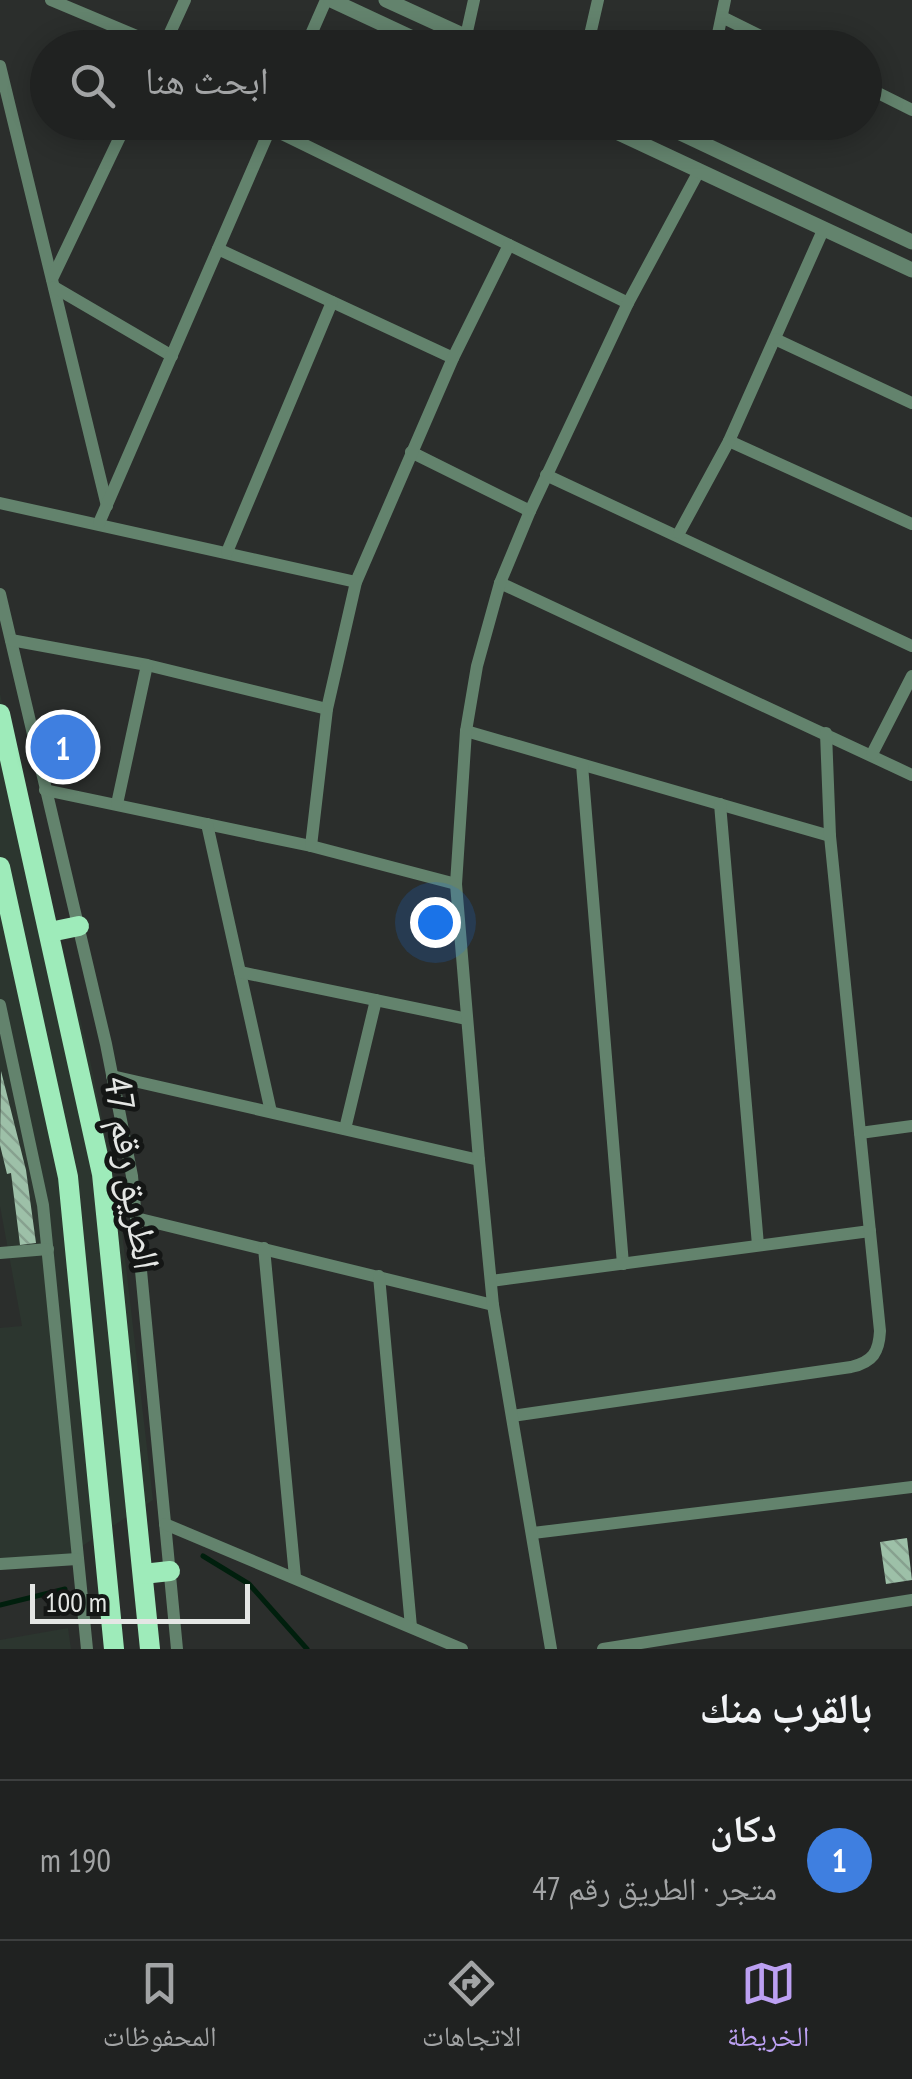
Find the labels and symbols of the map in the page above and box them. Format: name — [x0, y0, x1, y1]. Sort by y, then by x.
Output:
pin: 1 — [30, 710, 96, 784]
your location — [410, 897, 461, 948]
street label: الطريق رقم 47 — [92, 1073, 173, 1273]
scale bar — [30, 1579, 250, 1624]

